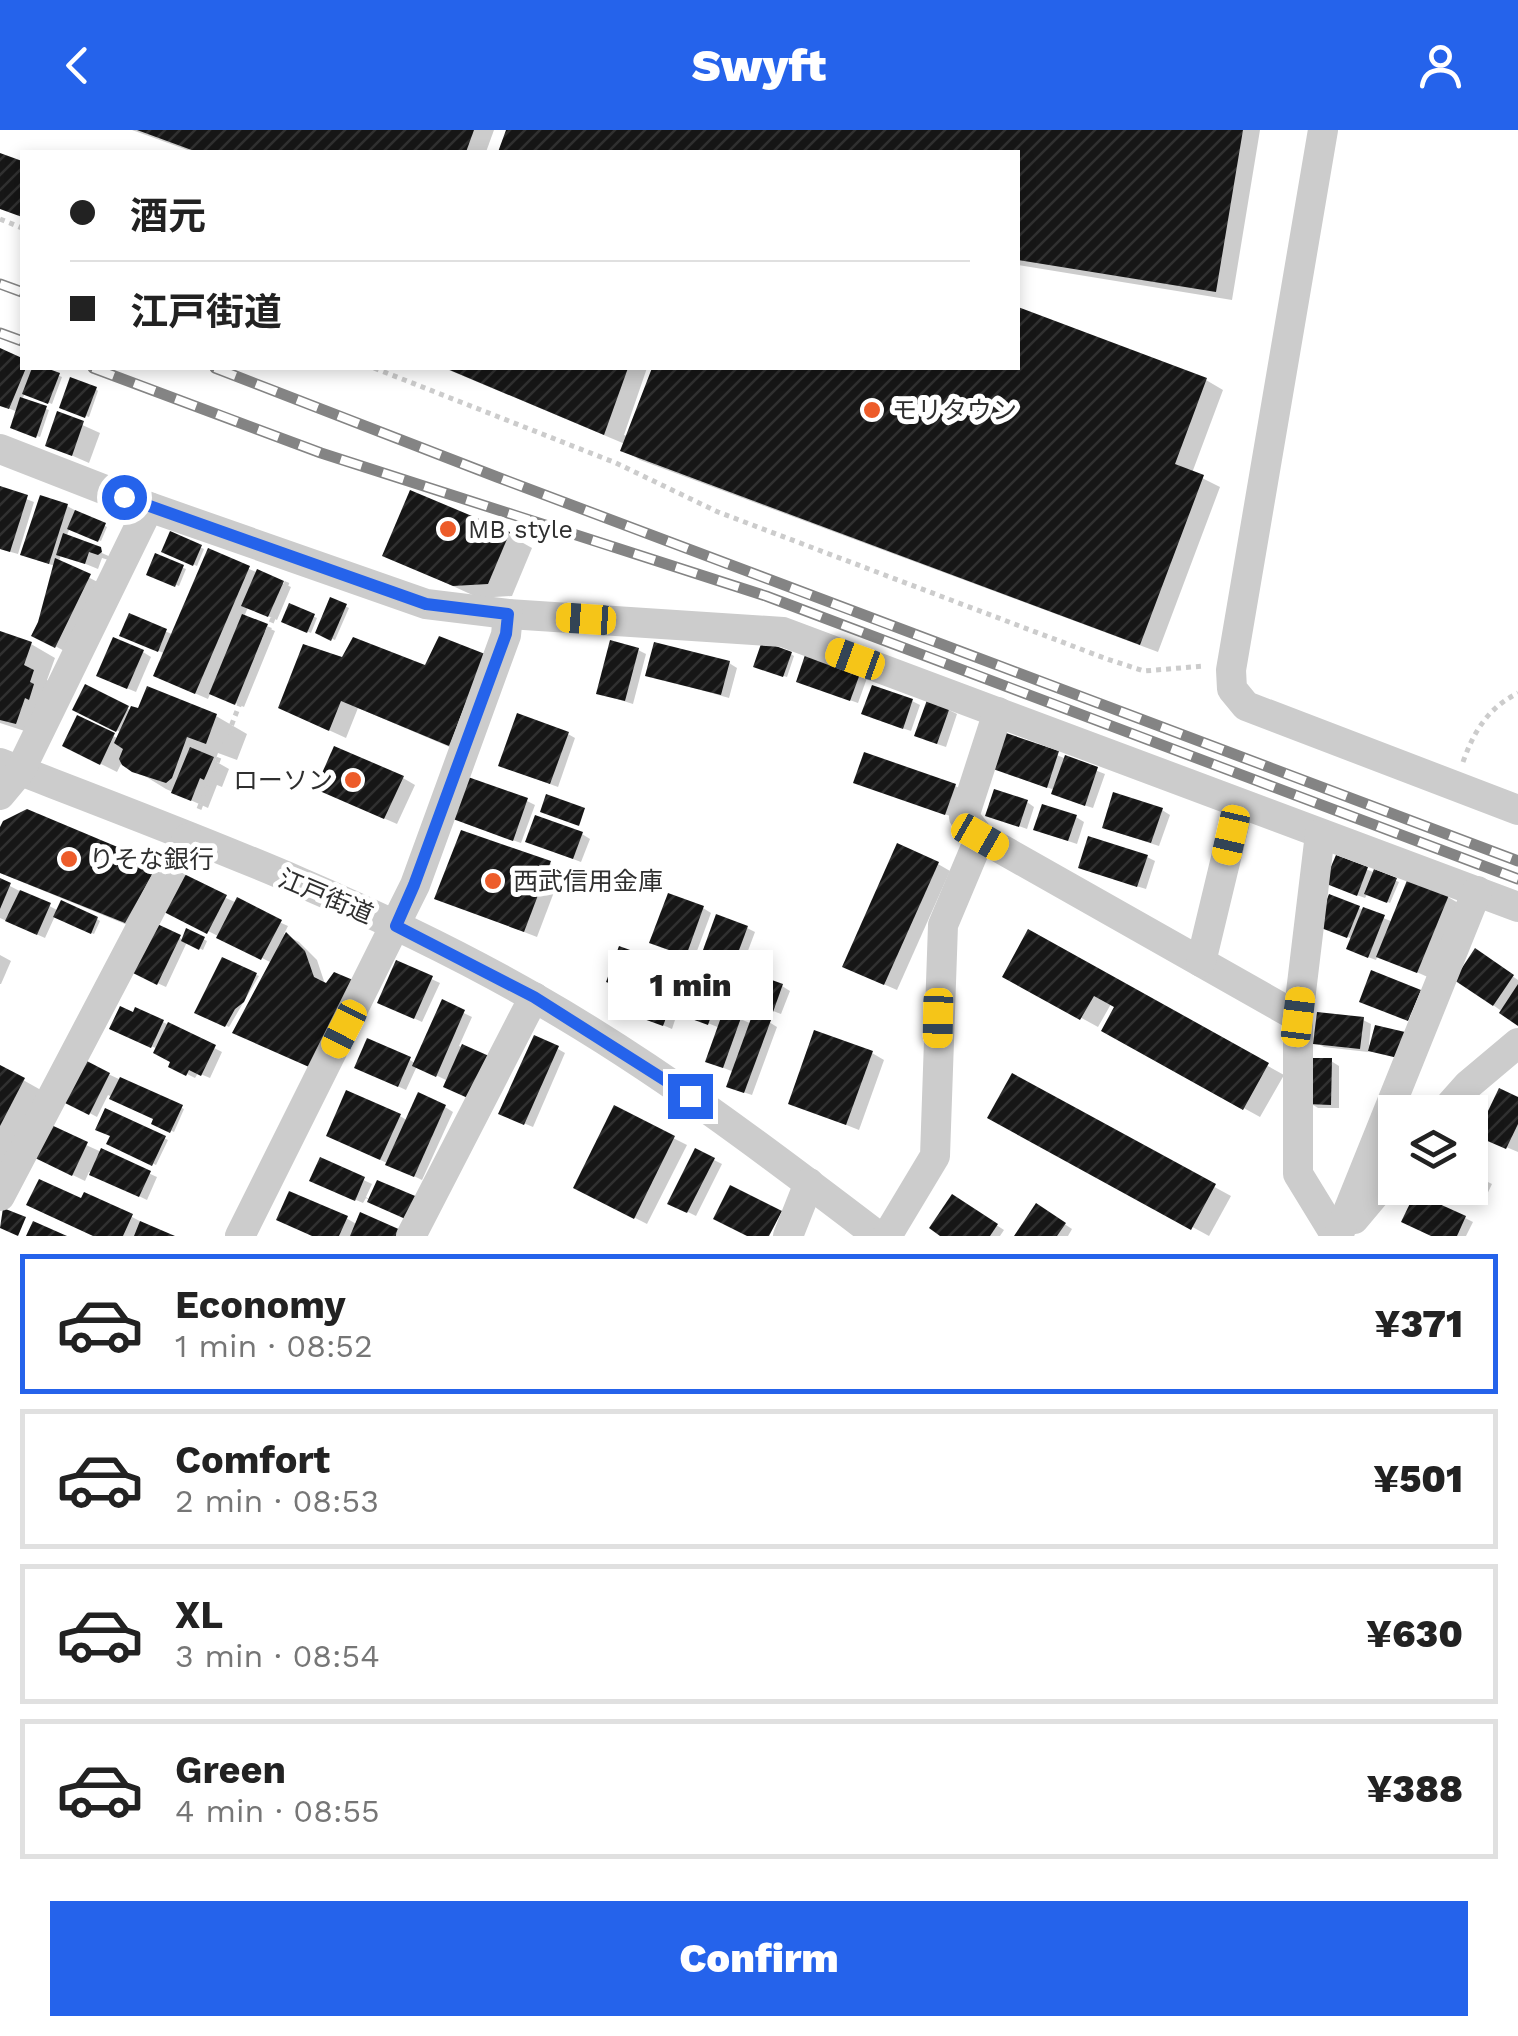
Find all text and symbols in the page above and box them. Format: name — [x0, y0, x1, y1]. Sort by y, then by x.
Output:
icon: back — [50, 38, 105, 93]
icon: person — [1413, 38, 1468, 93]
text: Swyft — [692, 39, 826, 92]
text: 酒元 — [130, 194, 206, 238]
text: 江戸街道 — [130, 290, 282, 334]
place label: モリタウン — [892, 396, 1017, 425]
marker: モリタウン — [861, 399, 883, 421]
route start — [102, 475, 147, 520]
place label: MB style — [468, 515, 573, 544]
marker: MB style — [437, 518, 459, 540]
car — [555, 602, 617, 636]
car — [822, 635, 888, 683]
place label: ローソン — [233, 766, 333, 795]
marker: ローソン — [342, 769, 364, 791]
car — [1210, 802, 1252, 868]
car — [947, 809, 1013, 865]
place label: りそな銀行 — [89, 845, 214, 874]
marker: りそな銀行 — [58, 848, 80, 870]
street label: 江戸街道 — [274, 864, 378, 929]
place label: 西武信用金庫 — [513, 867, 663, 896]
marker: 西武信用金庫 — [482, 870, 504, 892]
callout: 1 min — [608, 951, 772, 1021]
text: 1 min — [649, 966, 732, 1004]
car — [1279, 985, 1317, 1049]
car — [922, 988, 954, 1048]
car — [317, 995, 371, 1063]
route end — [668, 1074, 713, 1119]
map controls — [1378, 1095, 1488, 1205]
button: layers — [1378, 1095, 1488, 1205]
icon: car — [55, 1279, 145, 1369]
text: Economy — [175, 1283, 346, 1327]
text: ¥371 — [1375, 1302, 1463, 1346]
text: 1 min · 08:52 — [175, 1327, 373, 1365]
icon: car — [55, 1434, 145, 1524]
text: Comfort — [175, 1438, 330, 1482]
text: ¥501 — [1373, 1457, 1463, 1501]
text: 2 min · 08:53 — [175, 1482, 379, 1520]
icon: car — [55, 1589, 145, 1679]
text: XL — [175, 1593, 223, 1637]
text: ¥630 — [1366, 1612, 1463, 1656]
text: 3 min · 08:54 — [175, 1637, 380, 1675]
icon: car — [55, 1744, 145, 1834]
text: Green — [175, 1748, 286, 1792]
text: ¥388 — [1366, 1767, 1463, 1811]
text: 4 min · 08:55 — [175, 1792, 380, 1830]
button: Confirm — [50, 1901, 1468, 2016]

